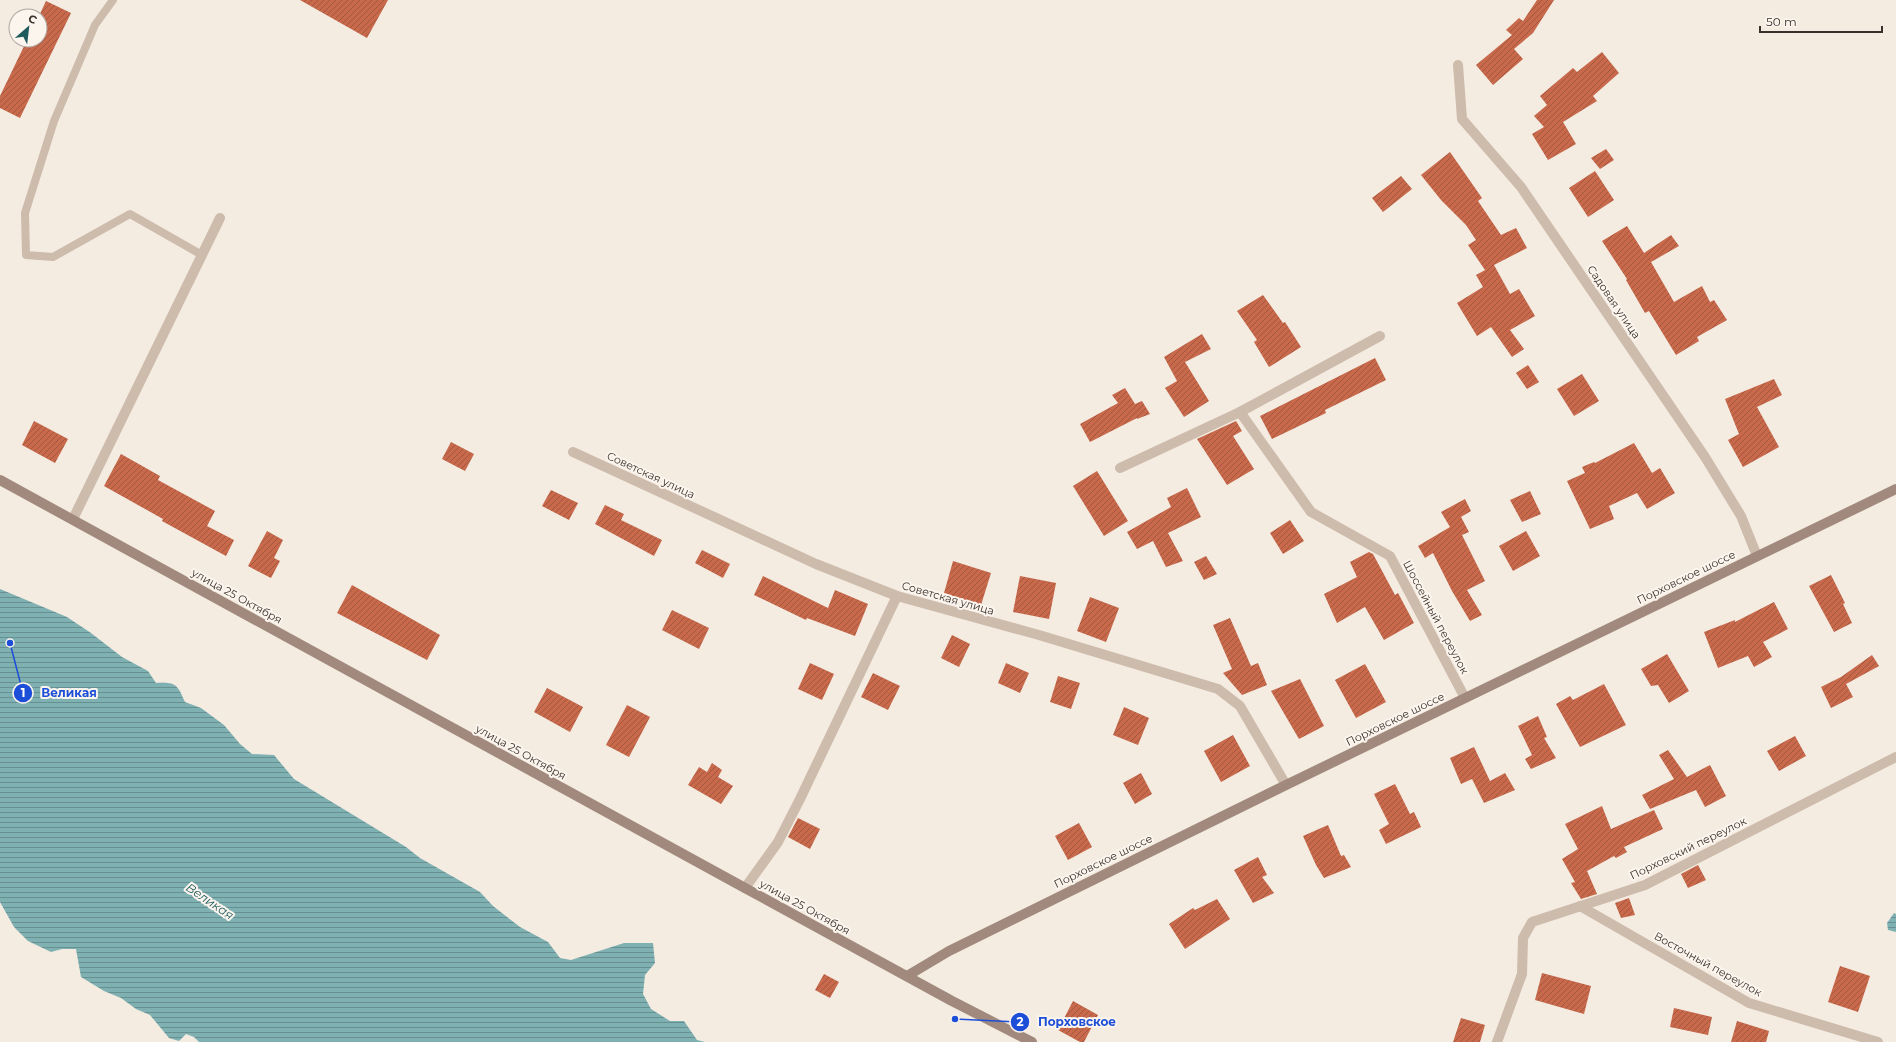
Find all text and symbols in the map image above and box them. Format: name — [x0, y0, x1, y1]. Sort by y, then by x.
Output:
north arrow — [8, 8, 48, 48]
scale bar — [1760, 8, 1882, 34]
text: С — [26, 11, 40, 27]
text: 50 m — [1766, 14, 1797, 29]
street label: Садовая улица — [1584, 263, 1644, 341]
street label: Советская улица — [605, 448, 697, 502]
street label: Порховское шоссе — [1634, 547, 1738, 607]
street label: Шоссейный переулок — [1400, 558, 1472, 677]
street label: улица 25 Октября — [188, 565, 285, 627]
street label: Советская улица — [900, 578, 996, 618]
callout: Великая — [13, 681, 104, 705]
text: 1 — [21, 685, 25, 700]
text: Великая — [41, 685, 97, 700]
street label: Порховское шоссе — [1343, 689, 1447, 749]
street label: улица 25 Октября — [472, 721, 569, 783]
street label: Порховский переулок — [1627, 813, 1749, 882]
street label: Порховское шоссе — [1051, 831, 1155, 891]
street label: улица 25 Октября — [756, 876, 853, 938]
water label: Великая — [183, 880, 237, 922]
street label: Восточный переулок — [1652, 929, 1765, 1000]
callout: Порховское — [1010, 1010, 1124, 1034]
text: 2 — [1016, 1014, 1024, 1029]
text: Порховское — [1038, 1014, 1116, 1029]

